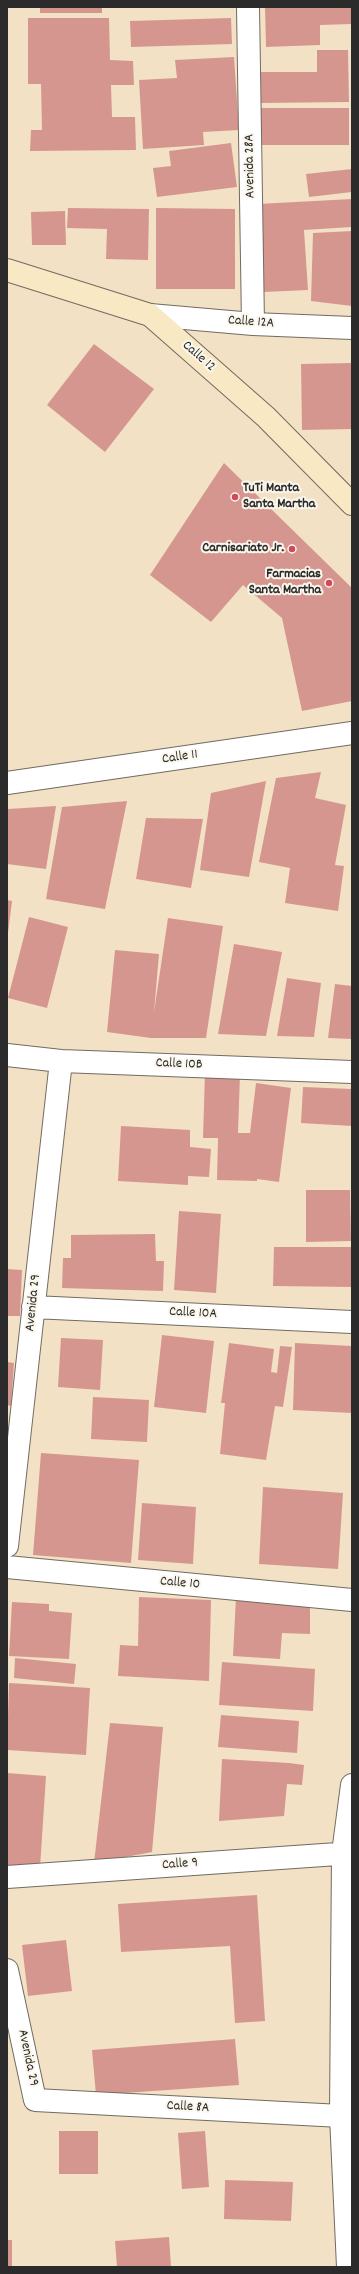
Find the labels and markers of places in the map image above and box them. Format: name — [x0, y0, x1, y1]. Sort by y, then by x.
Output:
place label: TuTi Manta Santa Martha — [243, 481, 315, 514]
marker: TuTi Manta Santa Martha — [230, 492, 240, 502]
place label: Carnisariato Jr. — [202, 541, 284, 557]
marker: Carnisariato Jr. — [287, 544, 297, 554]
place label: Farmacias Santa Martha — [249, 567, 321, 600]
marker: Farmacias Santa Martha — [324, 578, 334, 588]

